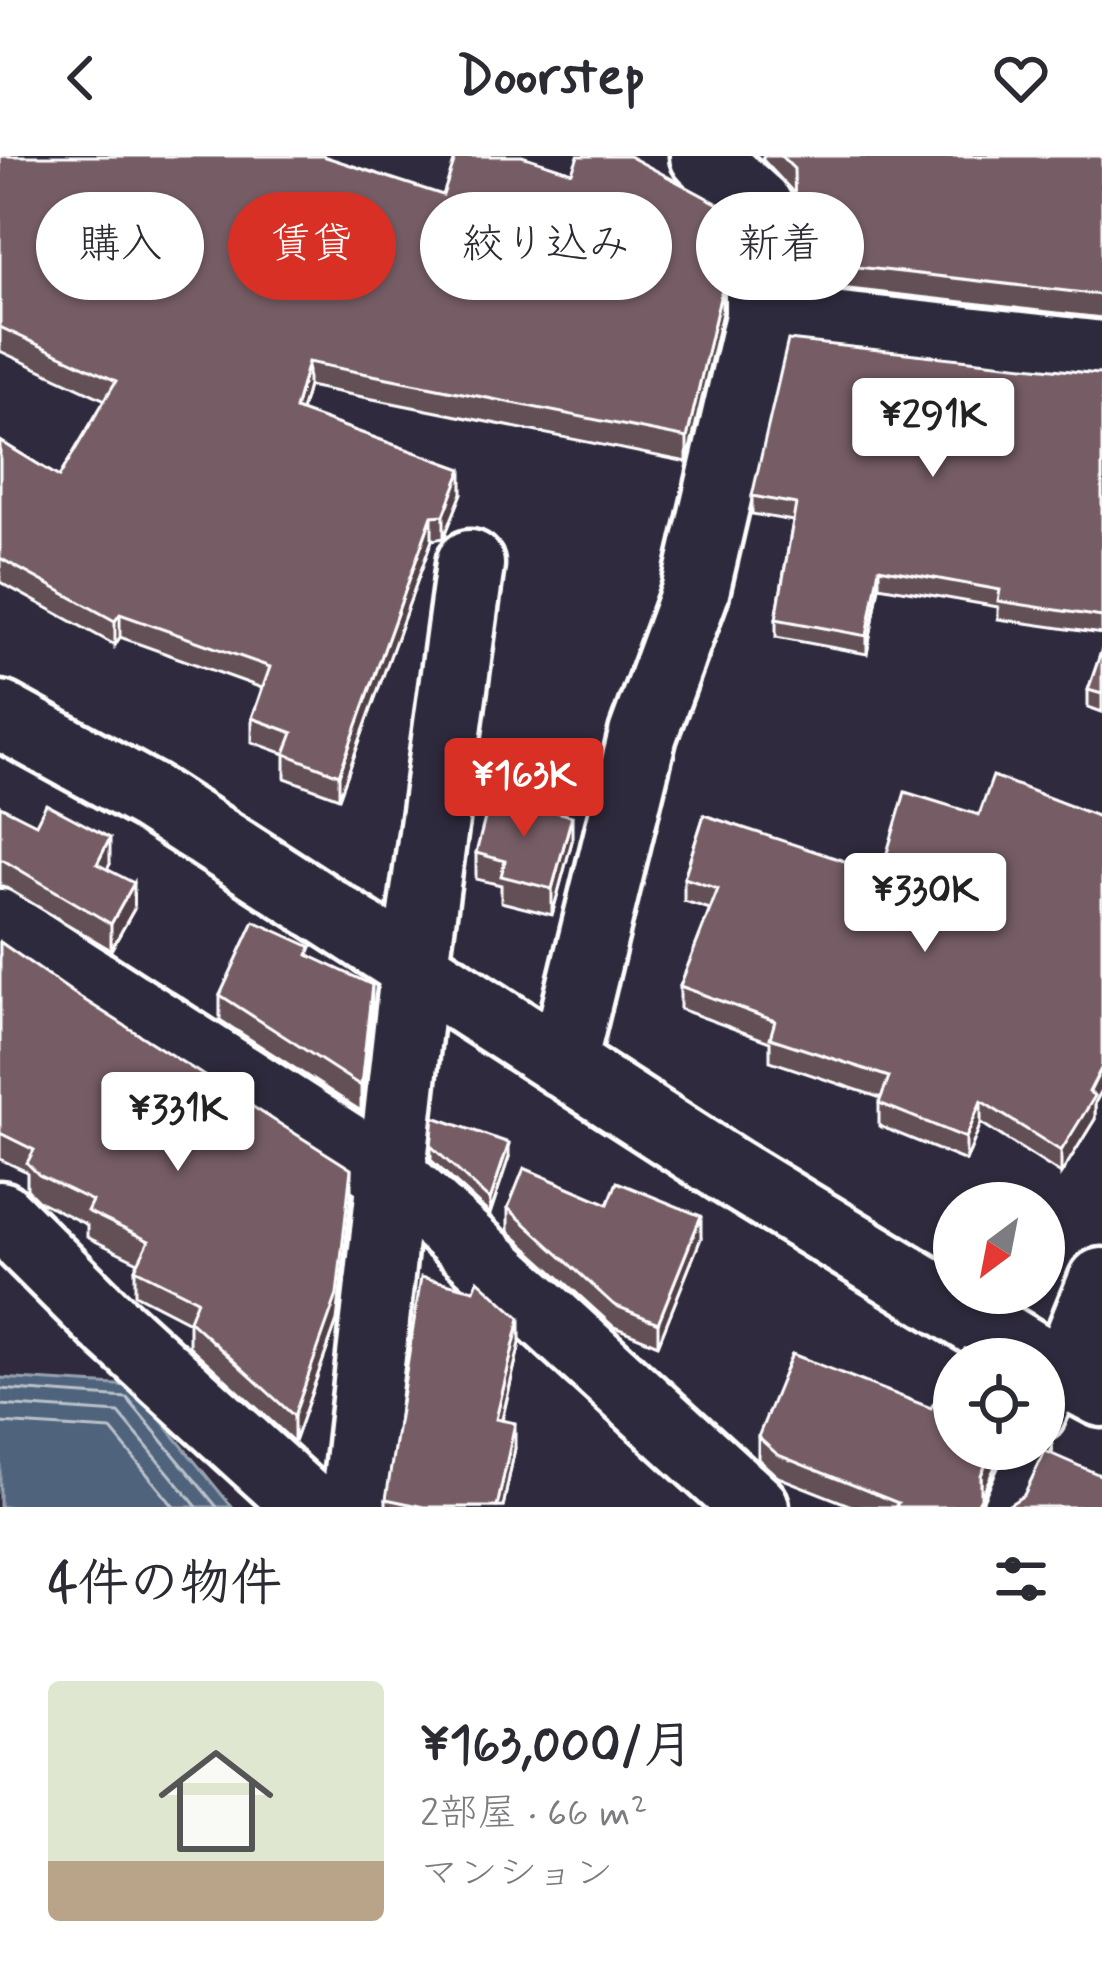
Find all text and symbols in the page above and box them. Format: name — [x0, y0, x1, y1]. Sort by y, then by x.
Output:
text: Doorstep — [457, 43, 645, 114]
icon: back — [48, 45, 114, 111]
icon: heart — [988, 45, 1054, 111]
chip: 購入 — [36, 192, 204, 300]
chip: 賃貸 — [228, 192, 396, 300]
chip: 絞り込み — [420, 192, 672, 300]
chip: 新着 — [696, 192, 864, 300]
pin: ¥291K — [849, 378, 1017, 480]
text: ¥291K — [879, 391, 987, 442]
pin: ¥163K — [440, 738, 608, 840]
text: ¥163K — [472, 751, 576, 802]
pin: ¥330K — [841, 853, 1009, 955]
text: ¥330K — [871, 866, 979, 917]
pin: ¥331K — [94, 1072, 262, 1174]
text: ¥331K — [128, 1085, 228, 1136]
north arrow — [933, 1182, 1065, 1314]
map controls — [933, 1182, 1065, 1470]
button: locate — [933, 1338, 1065, 1470]
icon: filters — [988, 1546, 1054, 1612]
text: 4件の物件 — [48, 1552, 282, 1618]
text: ¥163,000/月 — [420, 1714, 694, 1780]
icon: home — [144, 1729, 288, 1873]
text: 2部屋 · 66 m² — [420, 1789, 648, 1840]
text: マンション — [420, 1849, 613, 1900]

